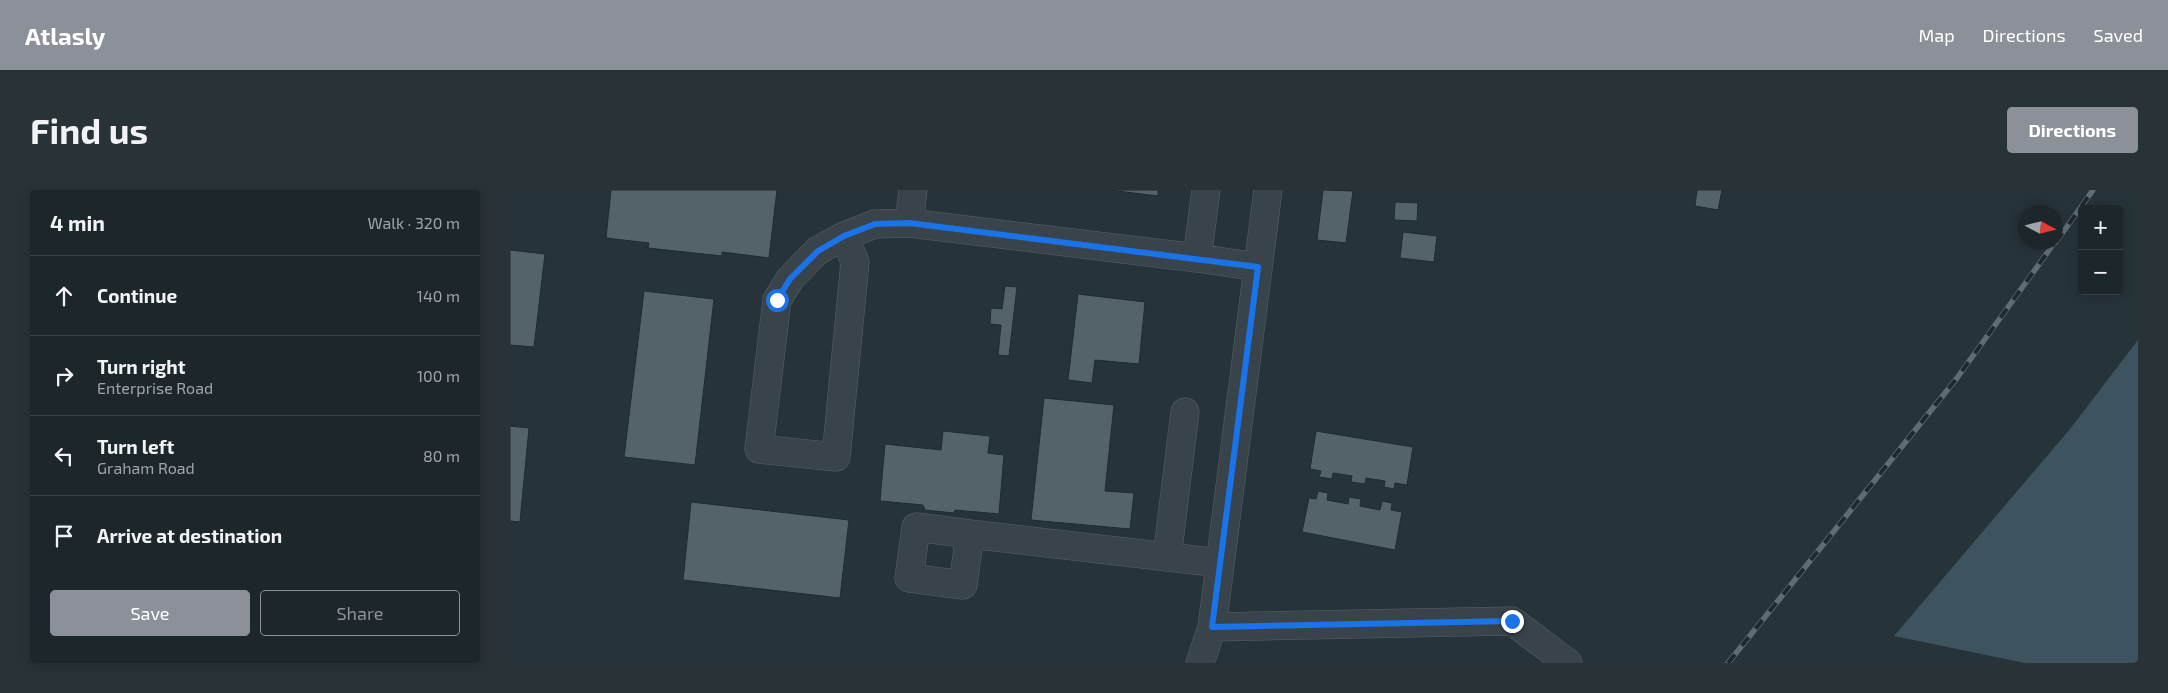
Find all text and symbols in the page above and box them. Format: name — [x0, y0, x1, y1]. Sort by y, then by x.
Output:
text: Atlasly — [25, 21, 105, 50]
text: Map — [1918, 24, 1955, 46]
text: Directions — [1983, 24, 2066, 46]
text: Saved — [2094, 24, 2143, 46]
button: Directions — [2007, 107, 2138, 153]
text: Find us — [30, 109, 148, 151]
north arrow — [2018, 205, 2063, 250]
map controls — [2078, 205, 2123, 295]
button: + — [2078, 205, 2123, 250]
text: 4 min — [50, 210, 105, 235]
text: Walk · 320 m — [367, 213, 460, 232]
button: − — [2078, 250, 2123, 295]
icon: ahead — [50, 282, 78, 310]
text: Continue — [97, 284, 177, 307]
text: 140 m — [417, 286, 460, 305]
route start — [766, 289, 789, 312]
text: Turn right — [97, 355, 185, 378]
icon: right — [50, 362, 78, 390]
text: 100 m — [417, 366, 460, 385]
text: Enterprise Road — [97, 378, 213, 397]
text: Turn left — [97, 435, 174, 458]
icon: left — [50, 442, 78, 470]
text: 80 m — [423, 446, 460, 465]
text: Graham Road — [97, 458, 195, 477]
icon: arrive — [50, 522, 78, 550]
text: Arrive at destination — [97, 524, 282, 547]
button: Save — [50, 590, 250, 636]
button: Share — [260, 590, 460, 636]
route end — [1501, 610, 1524, 633]

